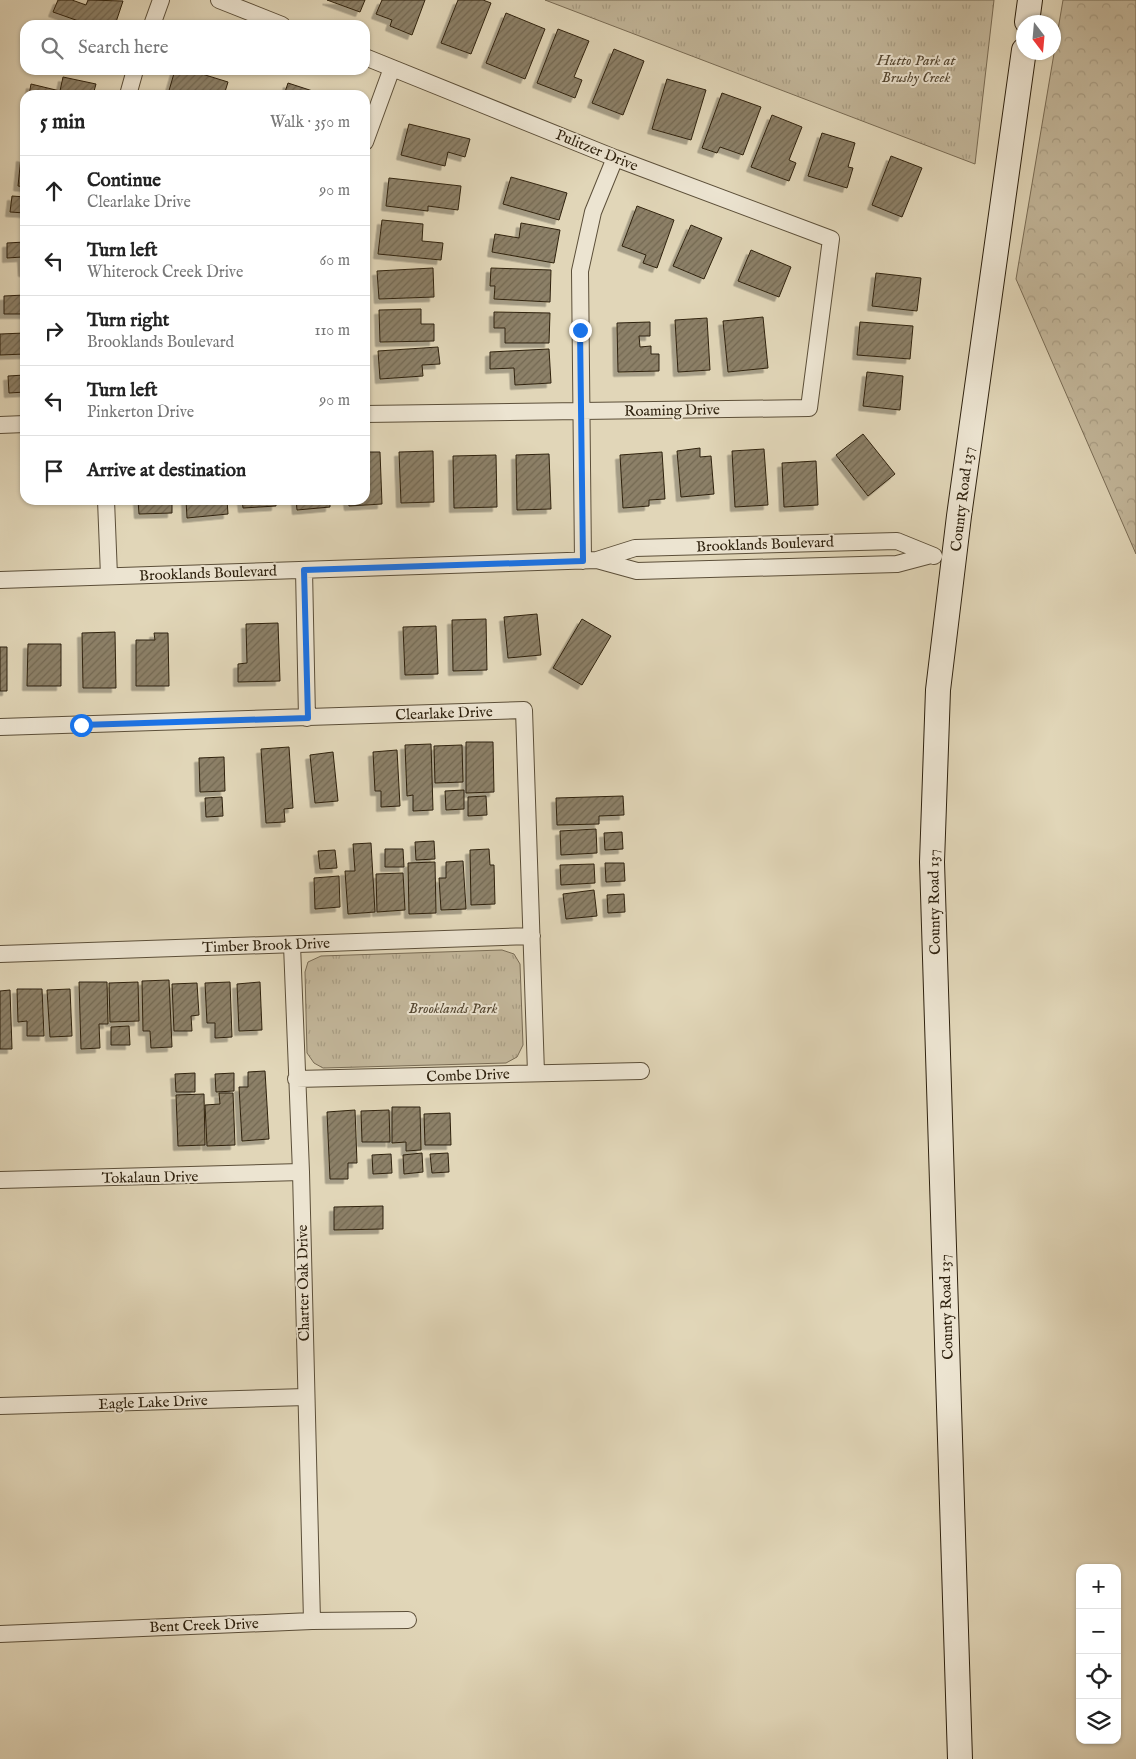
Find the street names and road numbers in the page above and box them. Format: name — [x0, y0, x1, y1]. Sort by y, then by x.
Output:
street label: Pulitzer Drive — [553, 125, 641, 176]
street label: Roaming Drive — [624, 400, 720, 421]
street label: County Road 137 — [947, 445, 978, 553]
street label: Brooklands Boulevard — [696, 533, 835, 556]
street label: Brooklands Boulevard — [139, 562, 278, 585]
street label: Clearlake Drive — [395, 702, 493, 725]
street label: County Road 137 — [924, 849, 945, 955]
street label: Timber Brook Drive — [202, 934, 330, 957]
street label: Combe Drive — [426, 1065, 510, 1086]
street label: Tokalaun Drive — [102, 1167, 199, 1188]
street label: Charter Oak Drive — [293, 1224, 314, 1341]
street label: County Road 137 — [935, 1254, 958, 1360]
street label: Eagle Lake Drive — [98, 1391, 208, 1414]
street label: Bent Creek Drive — [149, 1614, 259, 1637]

